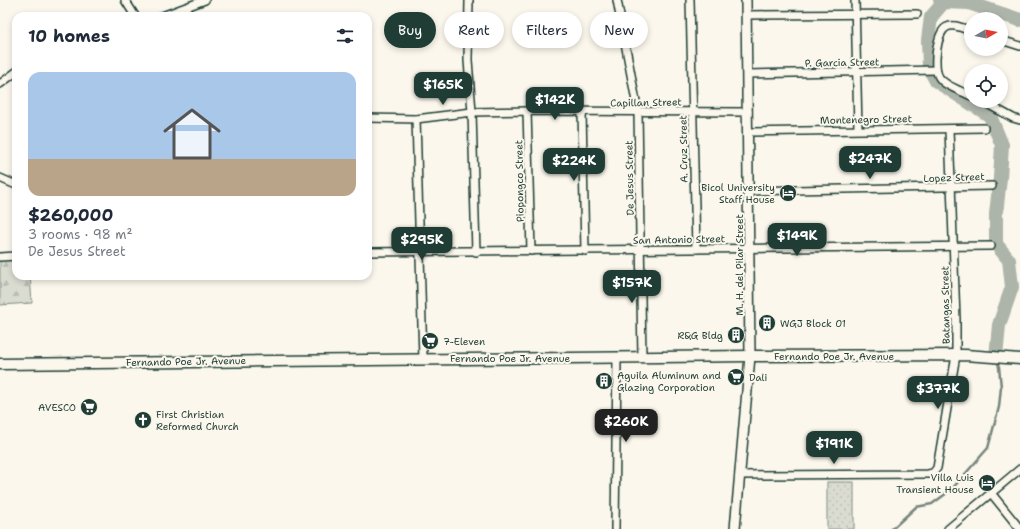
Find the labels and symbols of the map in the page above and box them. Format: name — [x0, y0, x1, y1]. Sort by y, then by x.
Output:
north arrow — [964, 12, 1008, 56]
street label: P. Garcia Street — [804, 55, 880, 70]
pin: $165K — [415, 72, 471, 106]
pin: $142K — [527, 87, 583, 121]
street label: Capillan Street — [610, 95, 682, 110]
street label: Montenegro Street — [820, 112, 912, 127]
street label: A. Cruz Street — [676, 115, 691, 183]
street label: Piopongco Street — [512, 140, 527, 222]
street label: De Jesus Street — [622, 140, 637, 216]
pin: $247K — [842, 146, 898, 180]
pin: $224K — [546, 148, 602, 182]
street label: Lopez Street — [923, 170, 985, 185]
place label: Bicol University Staff House — [701, 181, 775, 206]
hotel icon: Bicol University Staff House — [778, 183, 798, 203]
street label: M. H. del Pilar Street — [733, 214, 746, 316]
pin: $149K — [769, 223, 825, 257]
pin: $295K — [394, 227, 450, 261]
street label: San Antonio Street — [633, 232, 725, 247]
street label: Batangas Street — [938, 266, 953, 344]
pin: $157K — [604, 270, 660, 304]
building icon: WGJ Block 01 — [757, 313, 777, 333]
place label: WGJ Block 01 — [780, 317, 846, 330]
building icon: R&G Bldg — [726, 325, 746, 345]
place label: R&G Bldg — [678, 329, 723, 342]
supermarket icon: 7-Eleven — [420, 331, 440, 351]
place label: 7-Eleven — [443, 335, 485, 348]
street label: Fernando Poe Jr. Avenue — [774, 350, 894, 363]
street label: Fernando Poe Jr. Avenue — [450, 352, 570, 365]
street label: Fernando Poe Jr. Avenue — [126, 354, 247, 369]
supermarket icon: Dali — [726, 367, 746, 387]
place label: Aguila Aluminum and Glazing Corporation — [617, 369, 722, 394]
building icon: Aguila Aluminum and Glazing Corporation — [594, 371, 614, 391]
place label: Dali — [749, 371, 768, 384]
pin: $377K — [910, 376, 966, 410]
supermarket icon: AVESCO — [79, 397, 99, 417]
place label: AVESCO — [38, 401, 76, 414]
place label: First Christian Reformed Church — [156, 408, 239, 433]
pin: $260K — [598, 409, 654, 443]
church icon: First Christian Reformed Church — [133, 410, 153, 430]
pin: $191K — [806, 431, 862, 465]
place label: Villa Luis Transient House — [896, 471, 974, 496]
hotel icon: Villa Luis Transient House — [977, 473, 997, 493]

